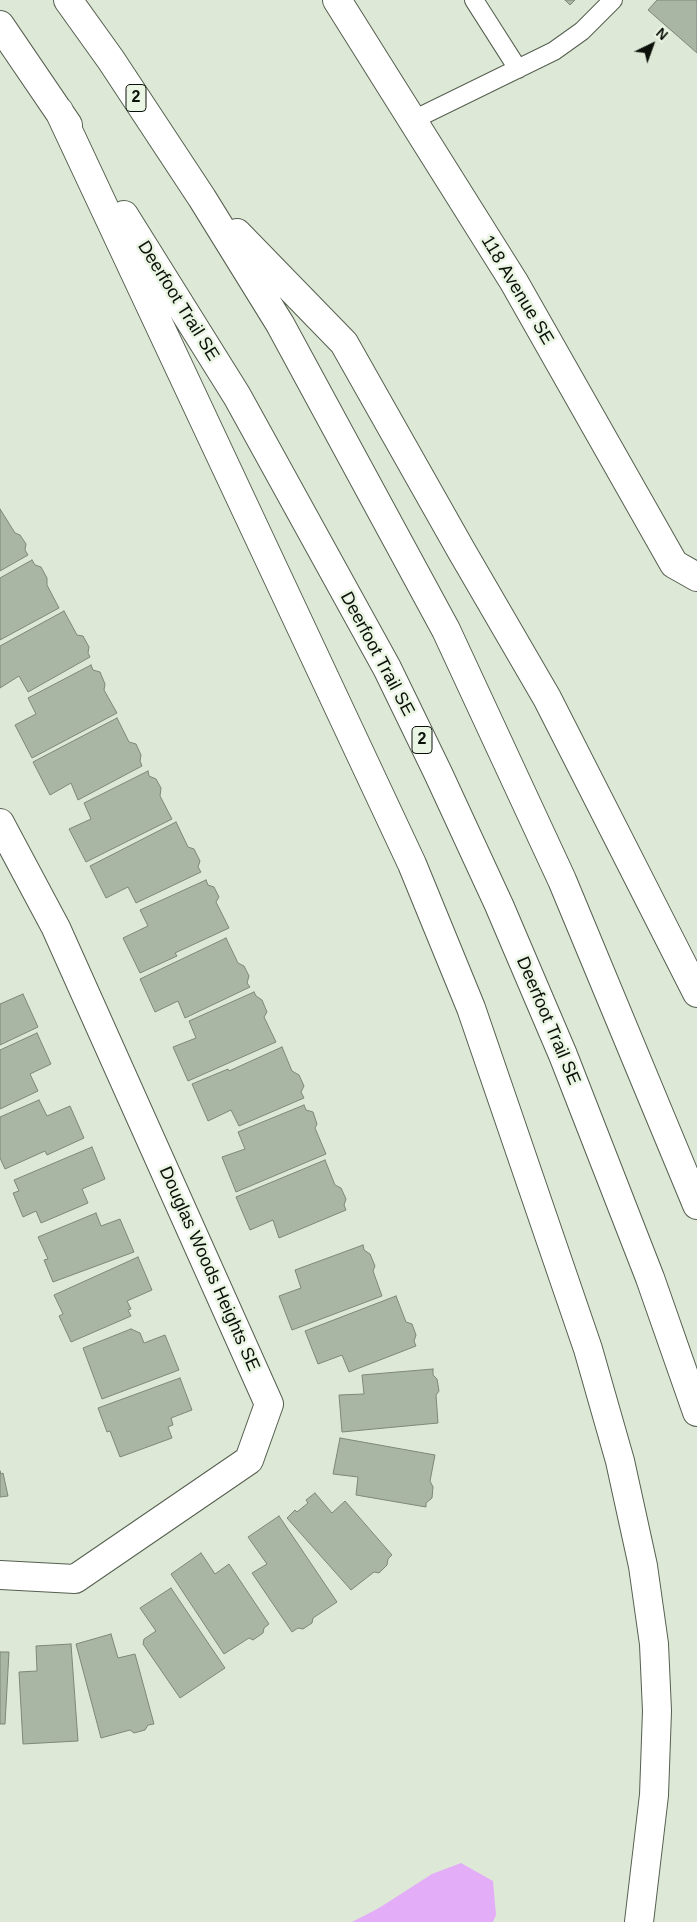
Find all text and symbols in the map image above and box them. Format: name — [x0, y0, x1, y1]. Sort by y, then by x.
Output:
north arrow — [627, 20, 677, 70]
text: N — [653, 25, 671, 43]
road number: 2 — [126, 85, 146, 112]
street label: 118 Avenue SE — [476, 232, 558, 348]
street label: Deerfoot Trail SE — [132, 237, 224, 365]
street label: Deerfoot Trail SE — [335, 588, 419, 720]
road number: 2 — [412, 726, 432, 754]
street label: Deerfoot Trail SE — [511, 954, 585, 1088]
street label: Douglas Woods Heights SE — [154, 1163, 264, 1375]

